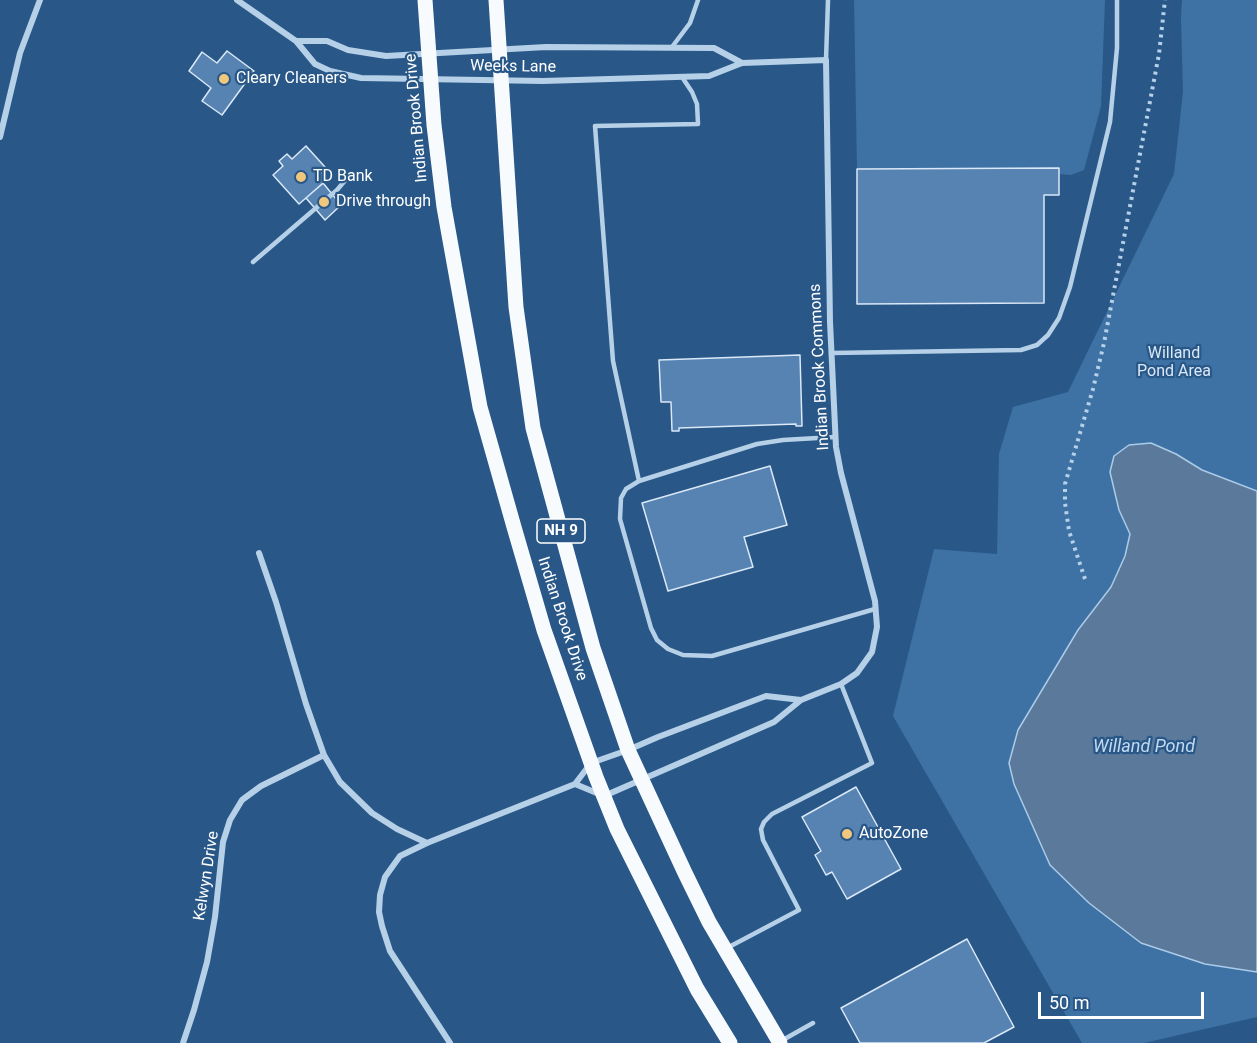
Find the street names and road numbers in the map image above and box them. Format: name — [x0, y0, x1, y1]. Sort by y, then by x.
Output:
street label: Indian Brook Drive — [402, 53, 432, 183]
street label: Weeks Lane — [470, 57, 556, 77]
street label: Indian Brook Commons — [806, 283, 834, 451]
road number: NH 9 — [537, 519, 585, 543]
street label: Indian Brook Drive — [533, 555, 591, 683]
street label: Kelwyn Drive — [190, 830, 224, 922]

